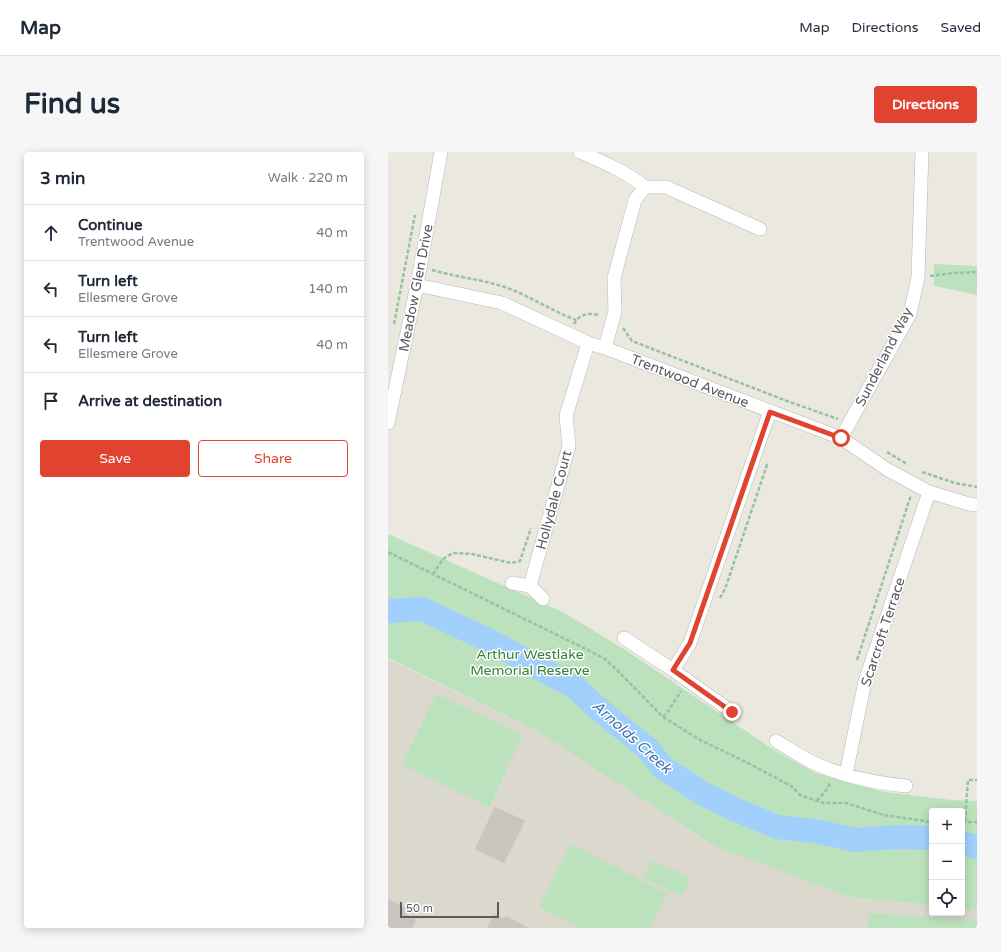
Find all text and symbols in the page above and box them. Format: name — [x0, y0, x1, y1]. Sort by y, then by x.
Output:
text: Map — [20, 17, 61, 39]
text: Map — [799, 19, 830, 36]
text: Directions — [852, 19, 919, 36]
text: Saved — [941, 19, 981, 36]
button: Directions — [874, 86, 977, 123]
text: Find us — [24, 87, 120, 121]
text: 3 min — [40, 168, 85, 189]
text: Walk · 220 m — [268, 170, 348, 186]
text: Continue — [78, 216, 142, 234]
icon: ahead — [40, 222, 62, 244]
street label: Meadow Glen Drive — [395, 223, 437, 353]
text: 40 m — [316, 225, 348, 241]
text: Trentwood Avenue — [78, 234, 194, 250]
text: Turn left — [78, 272, 138, 290]
icon: left — [40, 278, 62, 300]
text: 140 m — [308, 281, 348, 297]
text: Ellesmere Grove — [78, 290, 178, 306]
street label: Sunderland Way — [852, 304, 917, 409]
text: Turn left — [78, 328, 138, 346]
icon: left — [40, 334, 62, 356]
text: 40 m — [316, 337, 348, 353]
text: Ellesmere Grove — [78, 346, 178, 362]
street label: Trentwood Avenue — [629, 351, 751, 411]
icon: arrive — [40, 390, 62, 412]
text: Arrive at destination — [78, 392, 222, 410]
route start — [832, 429, 850, 447]
button: Save — [40, 440, 190, 477]
button: Share — [198, 440, 348, 477]
street label: Hollydale Court — [533, 448, 576, 552]
street label: Scarcroft Terrace — [857, 575, 909, 689]
park label: Arthur Westlake Memorial Reserve — [470, 646, 590, 679]
water label: Arnolds Creek — [589, 697, 677, 778]
route end — [723, 703, 741, 721]
map controls — [929, 808, 965, 916]
button: + — [929, 808, 965, 844]
button: − — [929, 844, 965, 880]
button: locate — [929, 880, 965, 916]
scale bar — [400, 900, 499, 919]
text: 50 m — [406, 902, 433, 915]

